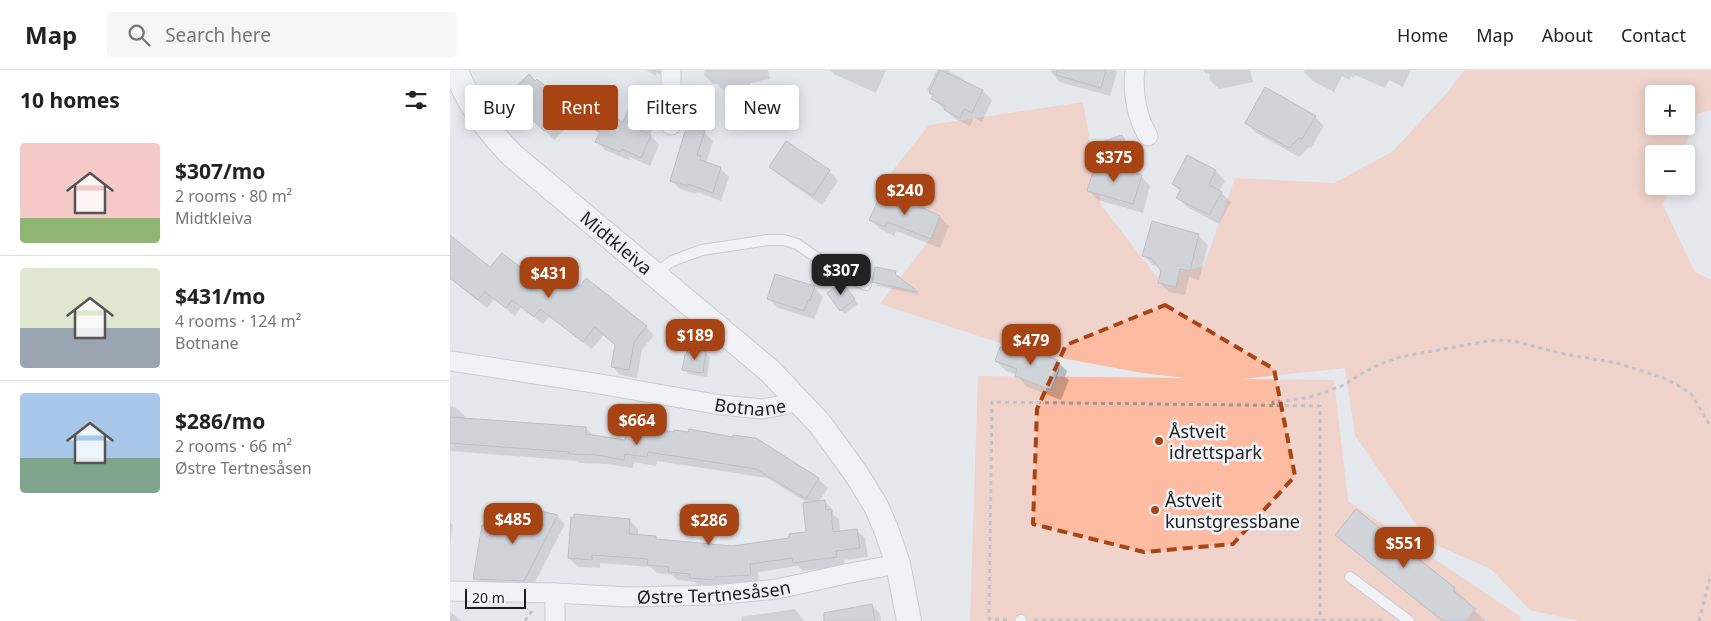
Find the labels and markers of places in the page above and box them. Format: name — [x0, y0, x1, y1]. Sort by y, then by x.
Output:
pin: $375 — [1084, 140, 1144, 183]
pin: $240 — [875, 174, 935, 216]
pin: $307 — [811, 254, 871, 296]
pin: $431 — [519, 256, 579, 299]
pin: $189 — [665, 318, 725, 361]
pin: $479 — [1001, 324, 1061, 366]
pin: $664 — [607, 404, 667, 446]
place label: Åstveit idrettspark — [1169, 419, 1262, 464]
marker: Åstveit idrettspark — [1153, 435, 1165, 447]
place label: Åstveit kunstgressbane — [1165, 488, 1300, 533]
pin: $485 — [483, 502, 543, 545]
pin: $286 — [679, 504, 739, 546]
marker: Åstveit kunstgressbane — [1149, 504, 1161, 516]
pin: $551 — [1374, 526, 1434, 569]

